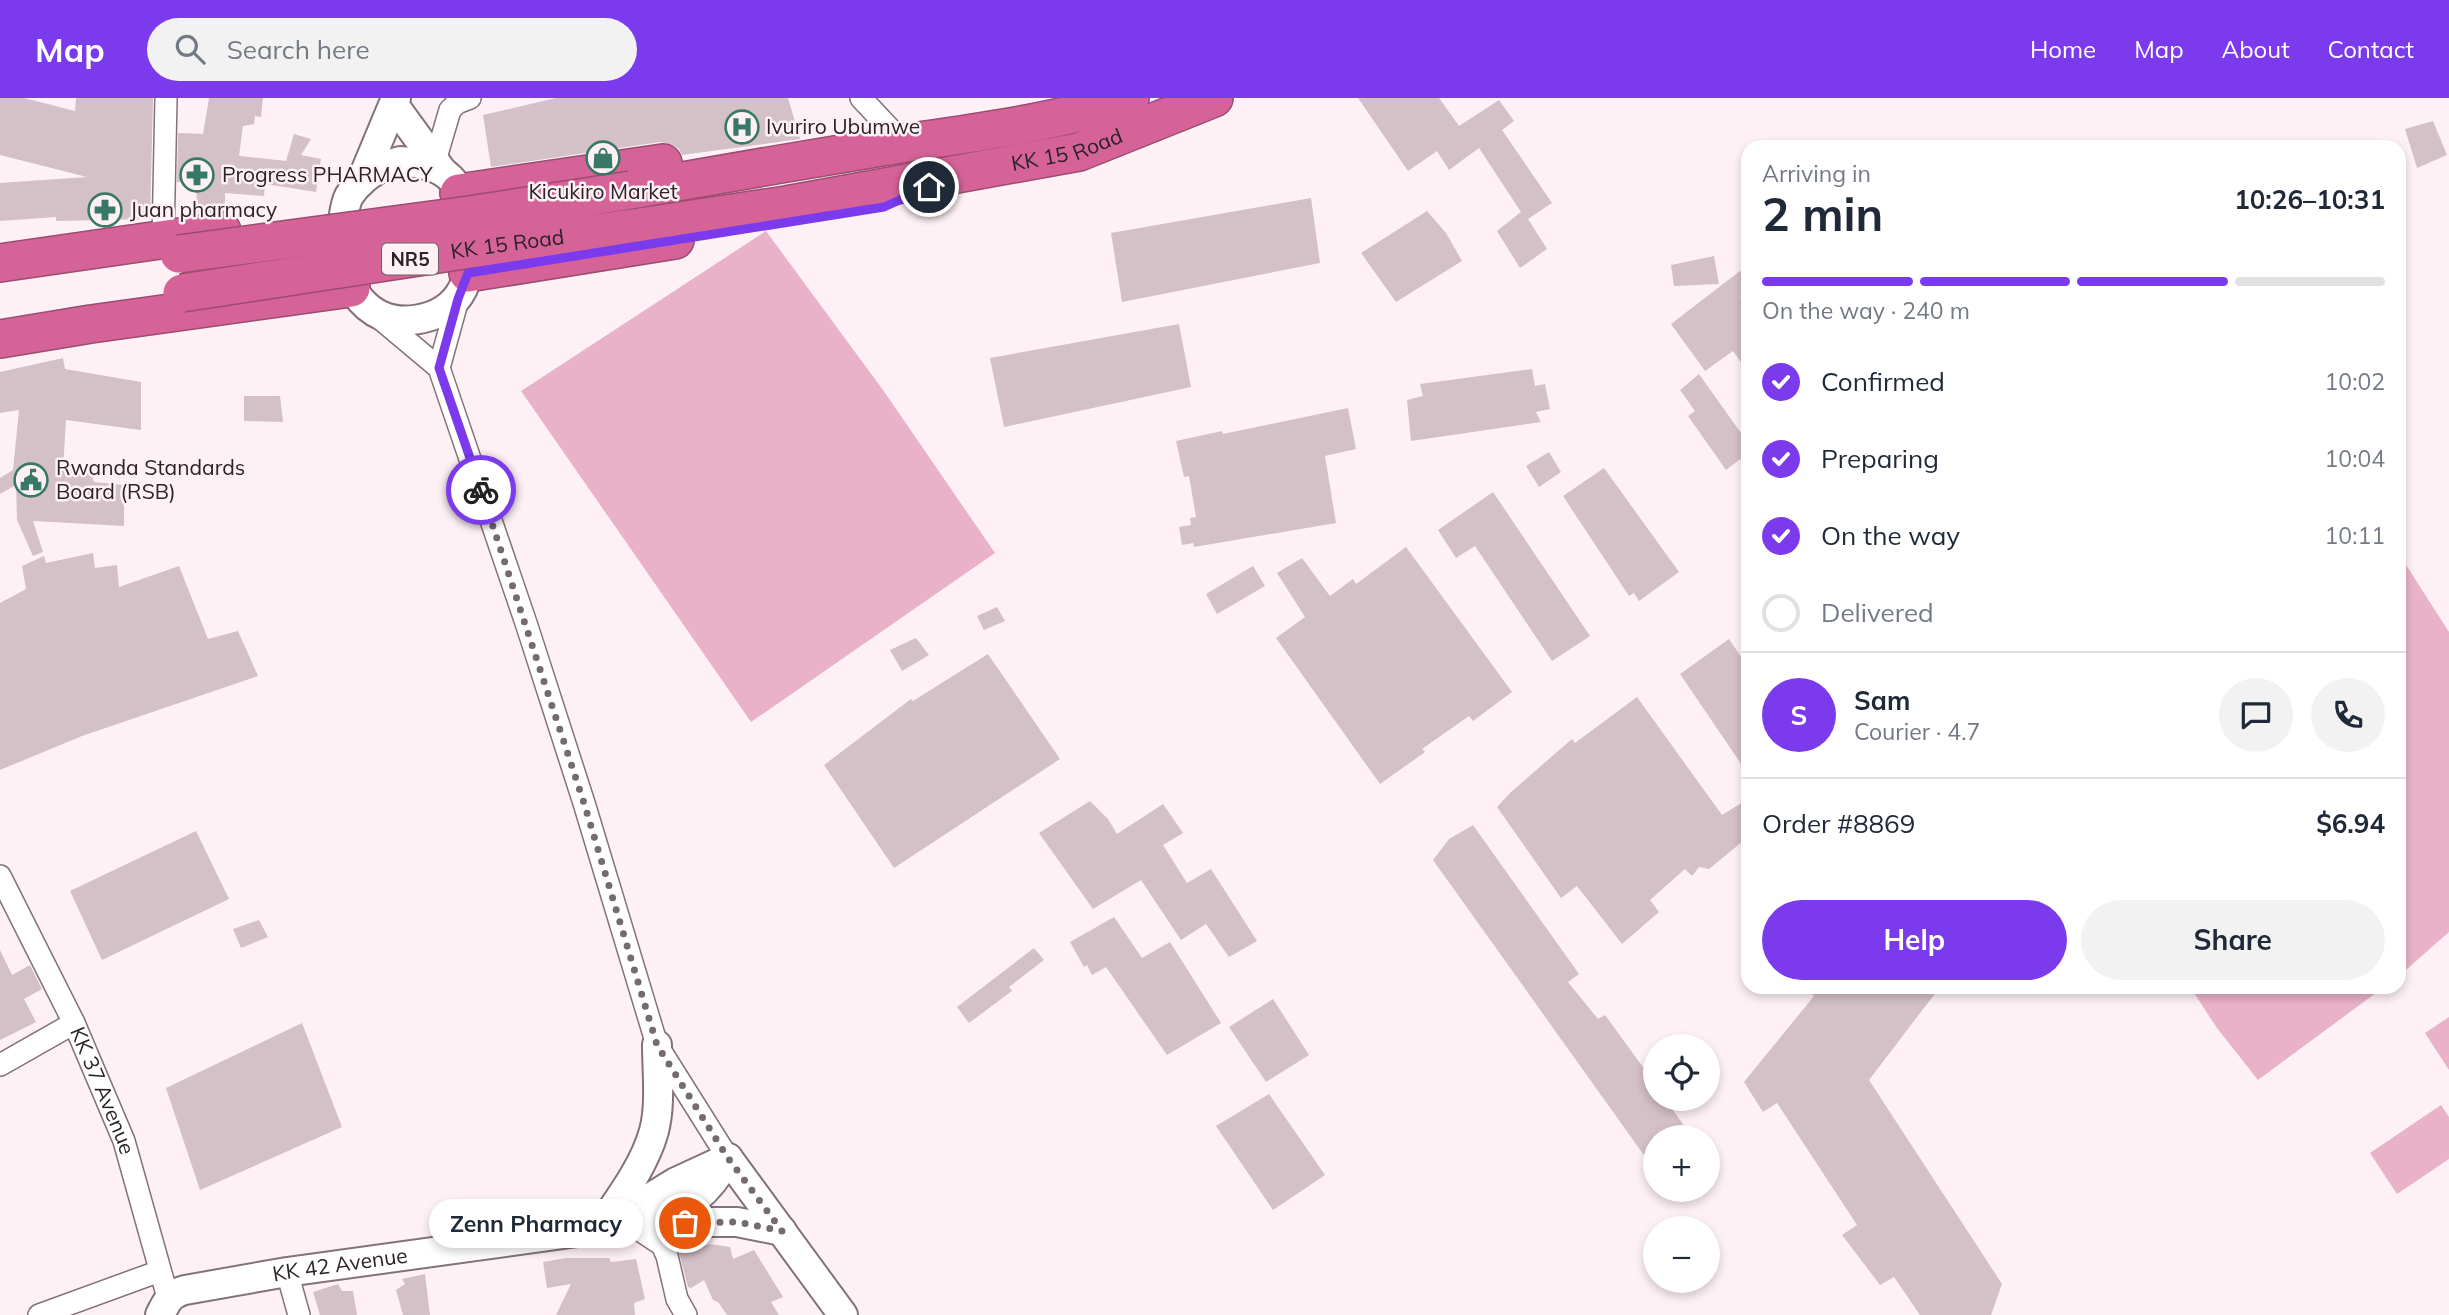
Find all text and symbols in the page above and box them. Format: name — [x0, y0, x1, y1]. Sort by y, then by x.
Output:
search box — [147, 18, 637, 81]
text: Map — [35, 29, 105, 70]
icon: search — [171, 30, 209, 68]
text: Search here — [227, 33, 370, 66]
text: Home — [2030, 34, 2096, 64]
text: Map — [2134, 34, 2184, 64]
text: About — [2222, 34, 2290, 64]
text: Contact — [2328, 34, 2414, 64]
hospital icon: Ivuriro Ubumwe — [723, 108, 761, 146]
place label: Ivuriro Ubumwe — [766, 113, 920, 139]
street label: KK 15 Road — [1009, 122, 1126, 176]
shop icon: Kicukiro Market — [584, 139, 622, 177]
pharmacy icon: Progress PHARMACY — [178, 156, 216, 194]
pin — [899, 157, 959, 217]
text: Arriving in — [1762, 159, 1871, 188]
place label: Progress PHARMACY — [222, 161, 433, 187]
icon: home — [910, 168, 948, 206]
place label: Kicukiro Market — [528, 178, 678, 204]
text: 10:26–10:31 — [2234, 183, 2385, 216]
text: 2 min — [1762, 185, 1883, 243]
pharmacy icon: Juan pharmacy — [86, 191, 124, 229]
place label: Juan pharmacy — [130, 196, 277, 222]
street label: KK 15 Road — [449, 223, 566, 264]
road number: NR5 — [382, 244, 438, 274]
text: On the way · 240 m — [1762, 296, 1970, 325]
icon: check — [1762, 363, 1800, 401]
text: Confirmed — [1821, 365, 1945, 398]
text: 10:02 — [2325, 367, 2385, 396]
icon: check — [1762, 440, 1800, 478]
text: Preparing — [1821, 442, 1939, 475]
text: 10:04 — [2325, 444, 2385, 473]
place label: Rwanda Standards Board (RSB) — [56, 454, 245, 504]
courier — [446, 455, 516, 525]
public building icon: Rwanda Standards Board (RSB) — [12, 461, 50, 499]
icon: bike — [462, 471, 500, 509]
icon: check — [1762, 517, 1800, 555]
text: On the way — [1821, 519, 1960, 552]
text: 10:11 — [2325, 521, 2385, 550]
text: Delivered — [1821, 596, 1934, 629]
button: chat — [2219, 678, 2293, 752]
button: phone — [2311, 678, 2385, 752]
text: Sam — [1854, 684, 1910, 717]
text: S — [1791, 699, 1807, 732]
text: Courier · 4.7 — [1854, 717, 1980, 746]
text: Order #8869 — [1762, 807, 1915, 840]
text: $6.94 — [2316, 807, 2385, 840]
button: Help — [1762, 900, 2067, 980]
button: Share — [2081, 900, 2385, 980]
street label: KK 37 Avenue — [65, 1023, 141, 1157]
map controls — [1643, 1034, 1720, 1293]
button: locate — [1643, 1034, 1720, 1111]
button: + — [1643, 1125, 1720, 1202]
pin — [655, 1193, 715, 1253]
callout: Zenn Pharmacy — [430, 1198, 643, 1248]
icon: bag — [666, 1204, 704, 1242]
text: Zenn Pharmacy — [450, 1209, 622, 1238]
button: − — [1643, 1216, 1720, 1293]
street label: KK 42 Avenue — [270, 1242, 409, 1286]

